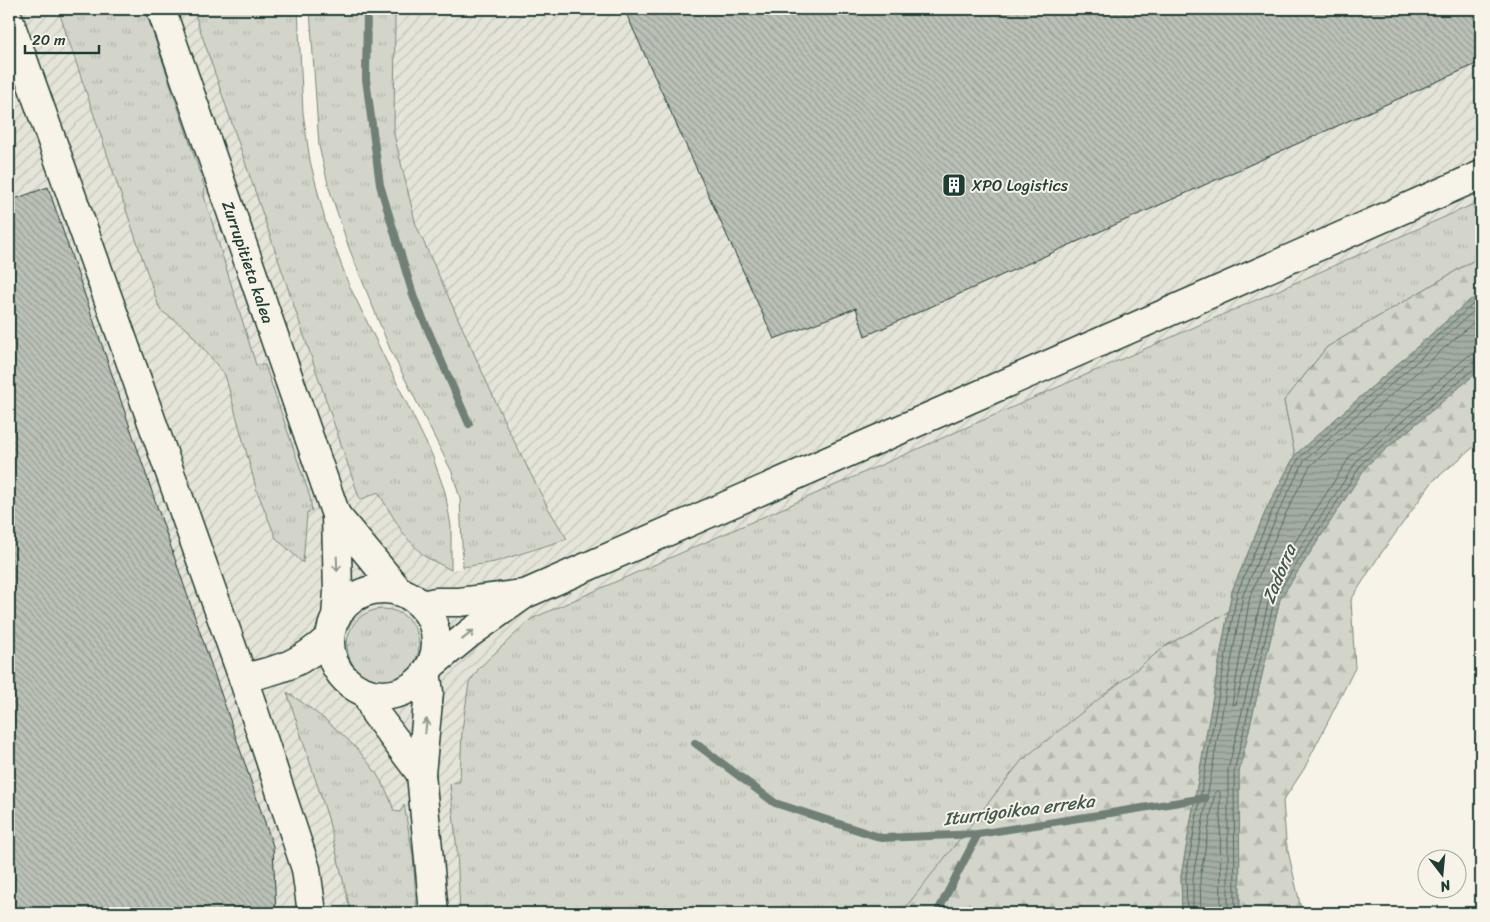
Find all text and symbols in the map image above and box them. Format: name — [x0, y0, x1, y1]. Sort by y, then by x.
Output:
scale bar — [25, 22, 99, 54]
text: 20 m — [32, 27, 66, 53]
place label: XPO Logistics — [971, 171, 1069, 200]
building icon: XPO Logistics — [941, 172, 967, 198]
street label: Zurrupitieta kalea — [213, 197, 283, 327]
water label: Zadorra — [1253, 538, 1306, 608]
one-way arrow — [332, 556, 342, 572]
one-way arrow — [461, 630, 474, 641]
one-way arrow — [421, 718, 431, 734]
water label: Iturrigoikoa erreka — [941, 785, 1098, 835]
north arrow — [1418, 850, 1468, 900]
text: N — [1437, 872, 1455, 899]

